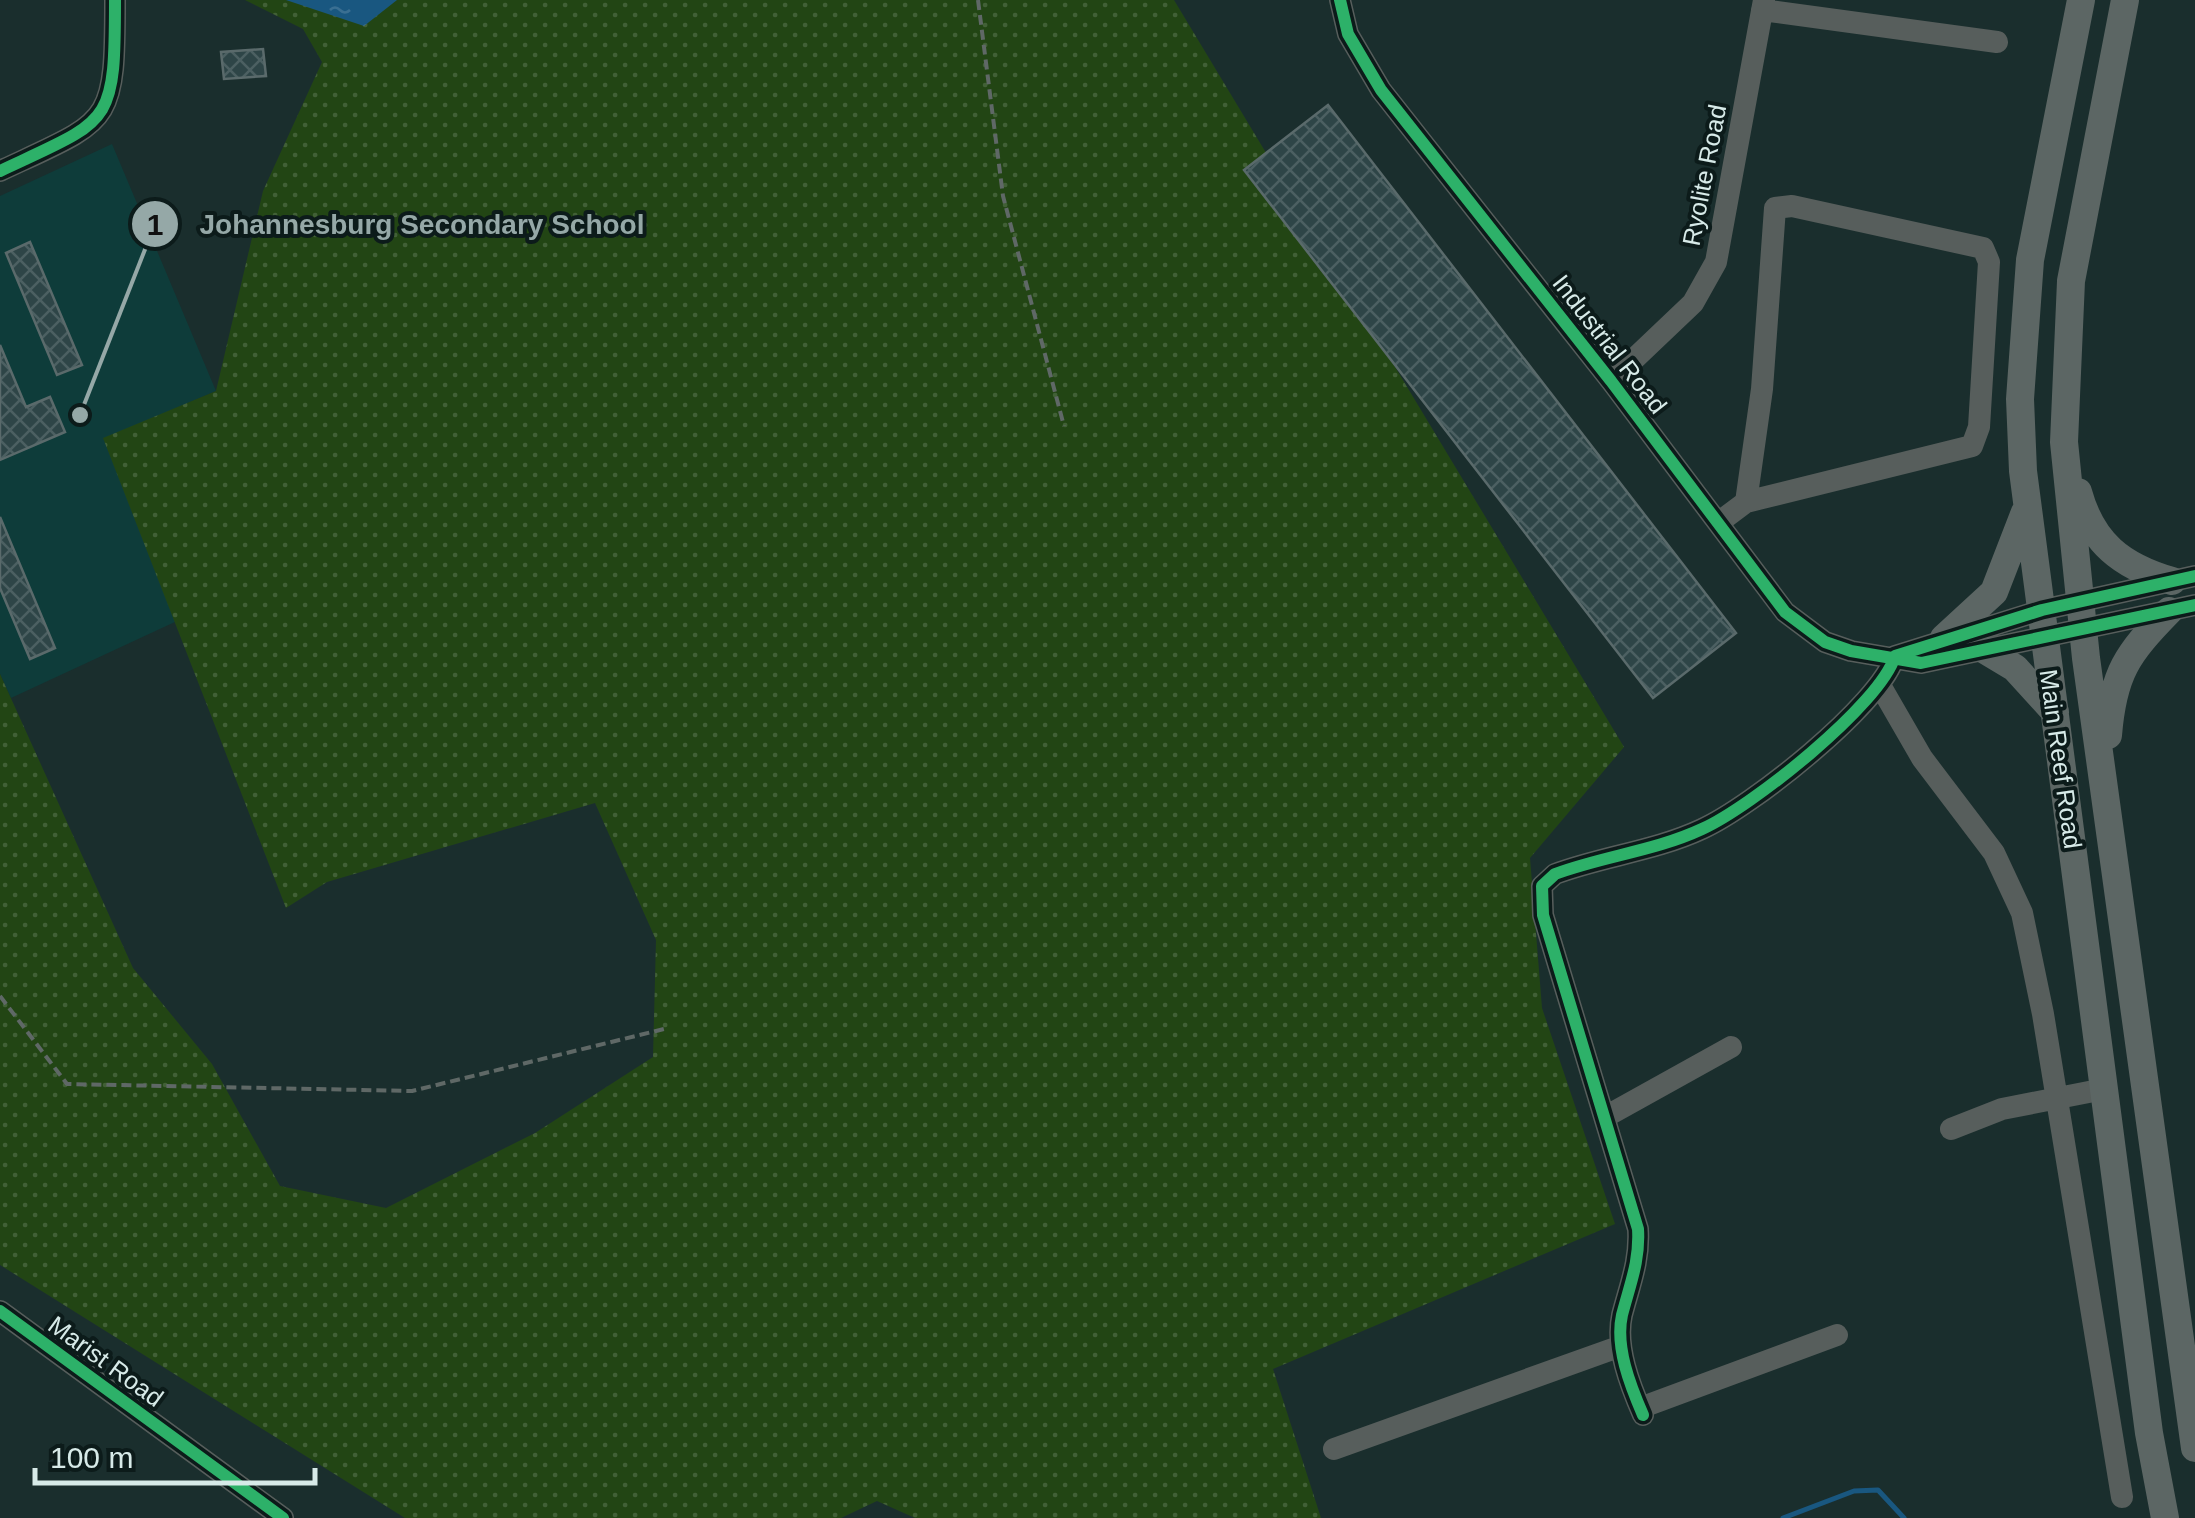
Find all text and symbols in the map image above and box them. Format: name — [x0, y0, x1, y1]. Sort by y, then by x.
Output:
street label: Ryolite Road — [1677, 102, 1731, 248]
callout: Johannesburg Secondary School — [130, 195, 665, 253]
text: 1 — [147, 208, 163, 241]
text: Johannesburg Secondary School — [200, 209, 644, 240]
street label: Industrial Road — [1547, 269, 1673, 419]
street label: Main Reef Road — [2035, 668, 2087, 850]
street label: Marist Road — [43, 1310, 169, 1412]
scale bar — [35, 1423, 315, 1485]
text: 100 m — [50, 1441, 133, 1474]

